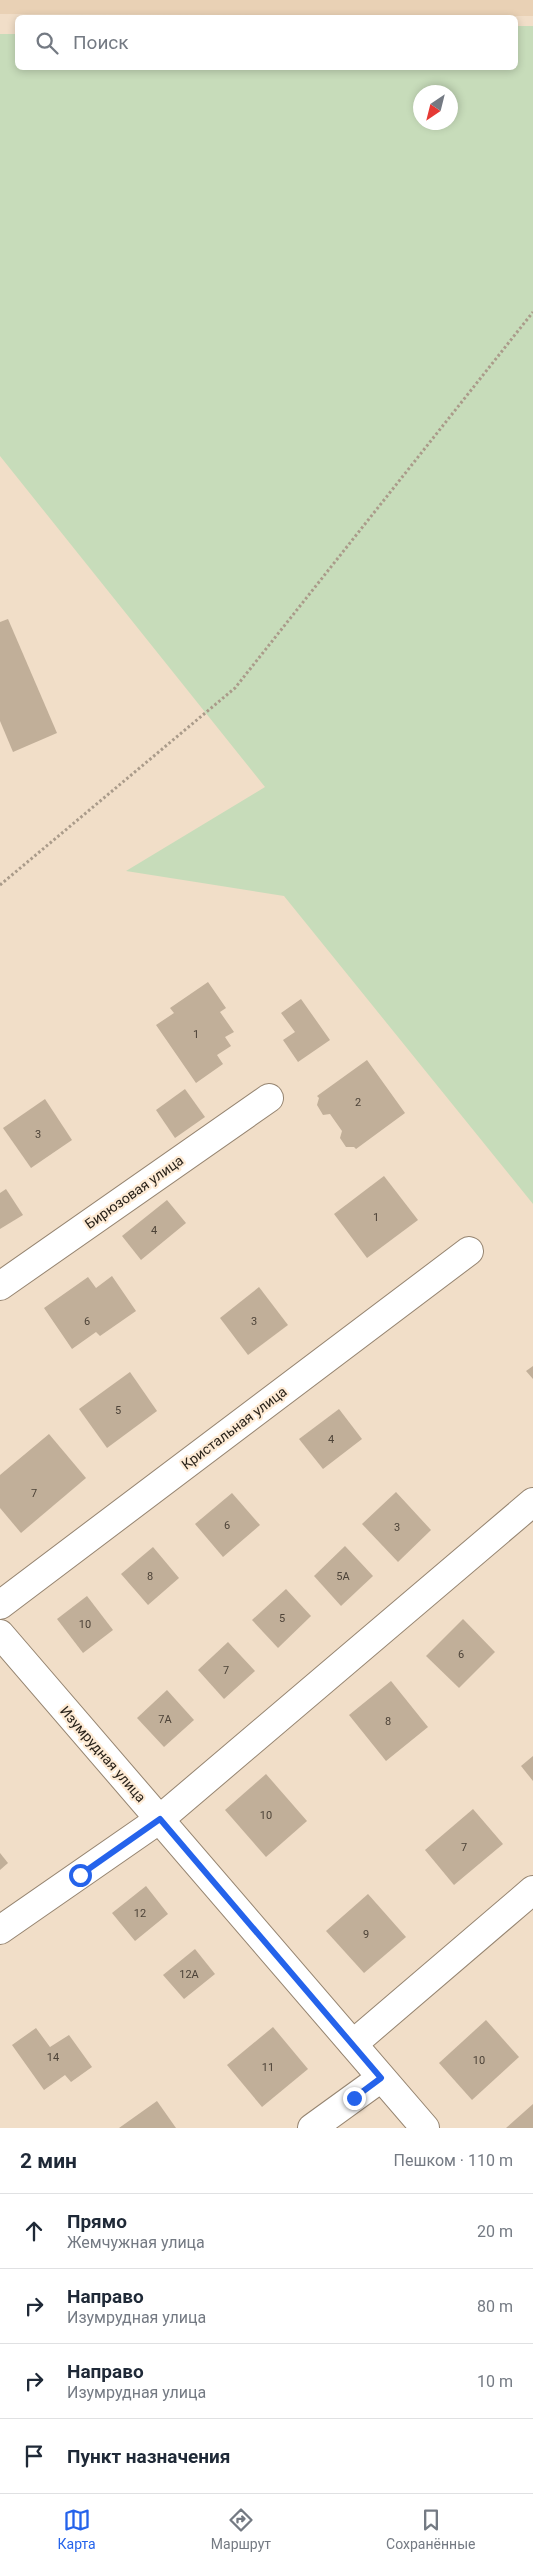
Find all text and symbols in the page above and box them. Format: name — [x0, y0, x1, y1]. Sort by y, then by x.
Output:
search box — [15, 15, 518, 70]
icon: search — [33, 29, 61, 57]
text: Поиск — [73, 31, 129, 54]
north arrow — [413, 85, 458, 130]
house number: 1 — [193, 1028, 199, 1041]
house number: 2 — [355, 1096, 361, 1109]
house number: 3 — [35, 1128, 41, 1141]
street label: Бирюзовая улица — [82, 1152, 186, 1232]
house number: 1 — [373, 1211, 379, 1224]
house number: 4 — [151, 1224, 157, 1237]
house number: 6 — [84, 1315, 90, 1328]
house number: 3 — [251, 1315, 257, 1328]
street label: Кристальная улица — [178, 1383, 290, 1473]
house number: 5 — [115, 1404, 121, 1417]
house number: 4 — [328, 1433, 334, 1446]
house number: 7 — [31, 1487, 37, 1500]
house number: 6 — [224, 1519, 230, 1532]
house number: 3 — [394, 1521, 400, 1534]
house number: 8 — [147, 1570, 153, 1583]
house number: 5А — [336, 1570, 351, 1583]
house number: 5 — [279, 1612, 285, 1625]
house number: 10 — [79, 1618, 91, 1631]
house number: 6 — [458, 1648, 464, 1661]
house number: 7 — [223, 1664, 229, 1677]
street label: Изумрудная улица — [57, 1703, 149, 1805]
house number: 7А — [158, 1713, 173, 1726]
house number: 8 — [385, 1715, 391, 1728]
house number: 10 — [260, 1809, 272, 1822]
house number: 7 — [461, 1841, 467, 1854]
route start — [69, 1864, 92, 1887]
house number: 12 — [134, 1907, 146, 1920]
house number: 9 — [363, 1928, 369, 1941]
house number: 12А — [179, 1968, 200, 1981]
house number: 14 — [47, 2051, 59, 2064]
house number: 10 — [473, 2054, 485, 2067]
house number: 11 — [262, 2061, 274, 2074]
route end — [343, 2087, 366, 2110]
text: 2 мин — [20, 2149, 77, 2173]
text: Пешком · 110 m — [394, 2151, 513, 2170]
text: Прямо — [67, 2210, 127, 2233]
icon: ahead — [20, 2217, 48, 2245]
text: 20 m — [477, 2222, 513, 2241]
text: Жемчужная улица — [67, 2233, 205, 2252]
text: Направо — [67, 2285, 144, 2308]
icon: right — [20, 2292, 48, 2320]
text: 80 m — [477, 2297, 513, 2316]
text: Изумрудная улица — [67, 2308, 206, 2327]
text: Направо — [67, 2360, 144, 2383]
icon: right — [20, 2367, 48, 2395]
text: 10 m — [477, 2372, 513, 2391]
text: Изумрудная улица — [67, 2383, 206, 2402]
icon: arrive — [20, 2442, 48, 2470]
text: Пункт назначения — [67, 2445, 230, 2468]
tab: Карта — [58, 2506, 96, 2552]
tab: Маршрут — [211, 2506, 271, 2552]
tab: Сохранённые — [386, 2506, 475, 2552]

